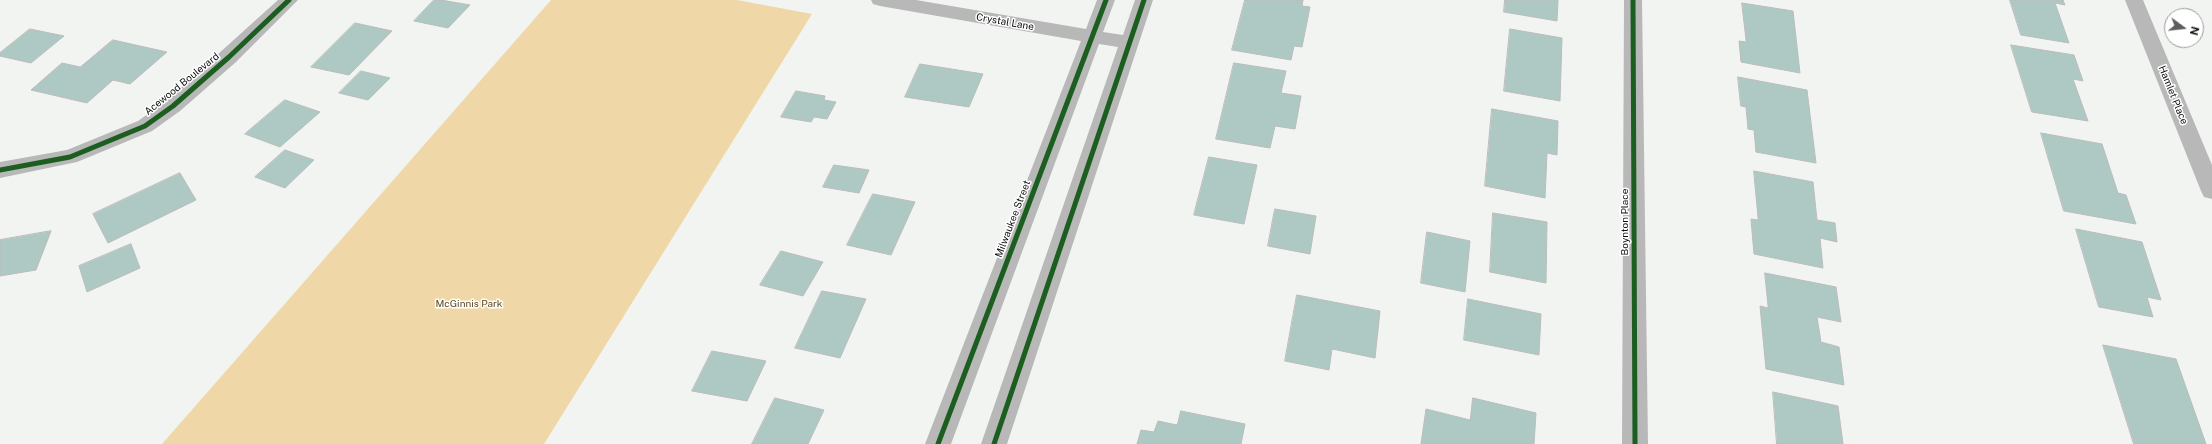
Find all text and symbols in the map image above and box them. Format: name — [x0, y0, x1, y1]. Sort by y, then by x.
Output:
north arrow — [2164, 8, 2204, 48]
street label: Crystal Lane — [975, 11, 1035, 33]
text: N — [2188, 25, 2202, 37]
street label: Acewood Boulevard — [142, 50, 222, 118]
street label: Hamlet Place — [2156, 64, 2190, 126]
street label: Milwaukee Street — [993, 179, 1033, 259]
street label: Boynton Place — [1619, 189, 1631, 255]
park label: McGinnis Park — [436, 298, 502, 310]

